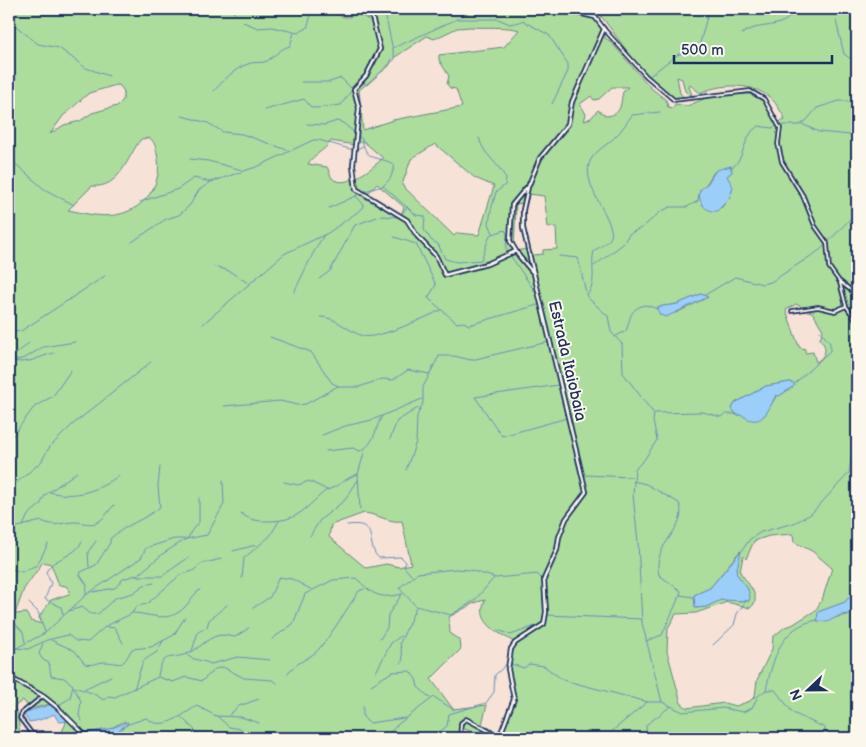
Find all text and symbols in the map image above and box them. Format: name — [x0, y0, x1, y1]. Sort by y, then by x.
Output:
scale bar — [674, 32, 831, 64]
text: 500 m — [681, 41, 724, 60]
street label: Estrada Itaiobaia — [544, 299, 590, 423]
north arrow — [784, 664, 834, 714]
text: N — [787, 687, 806, 703]

